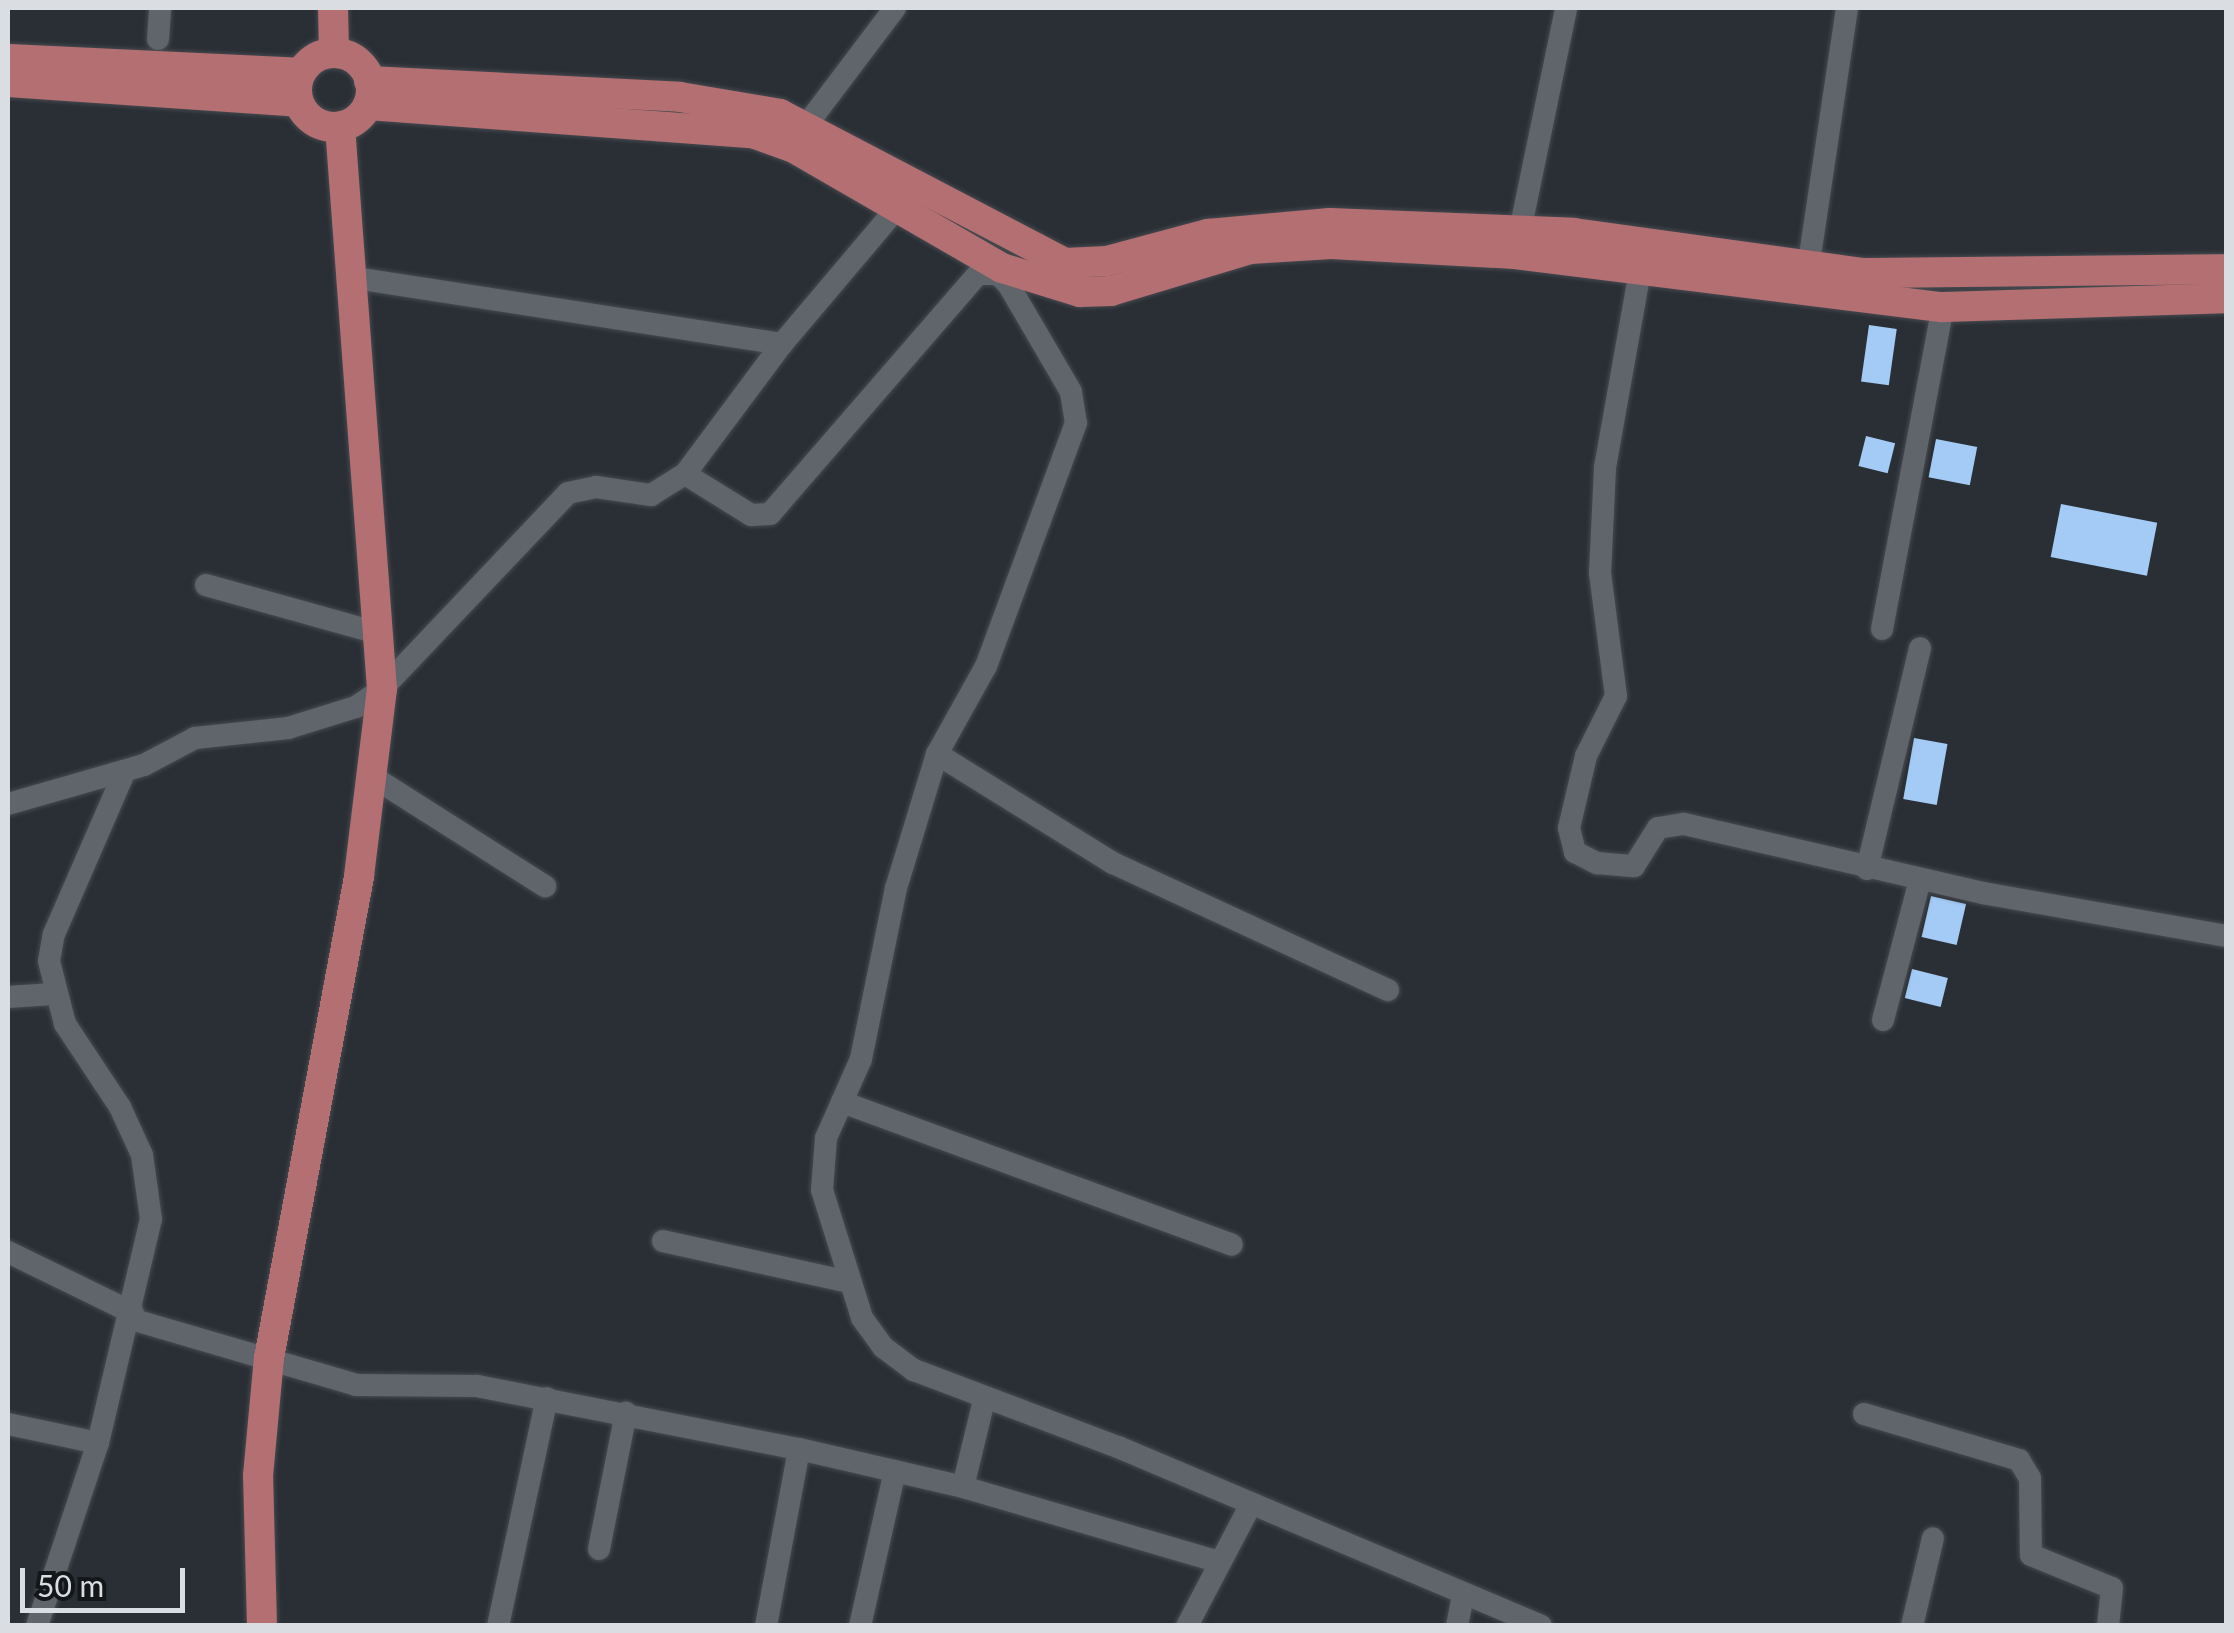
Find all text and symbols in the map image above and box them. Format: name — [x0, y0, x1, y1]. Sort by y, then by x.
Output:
scale bar — [25, 1548, 190, 1610]
text: 50 m — [37, 1567, 104, 1603]

